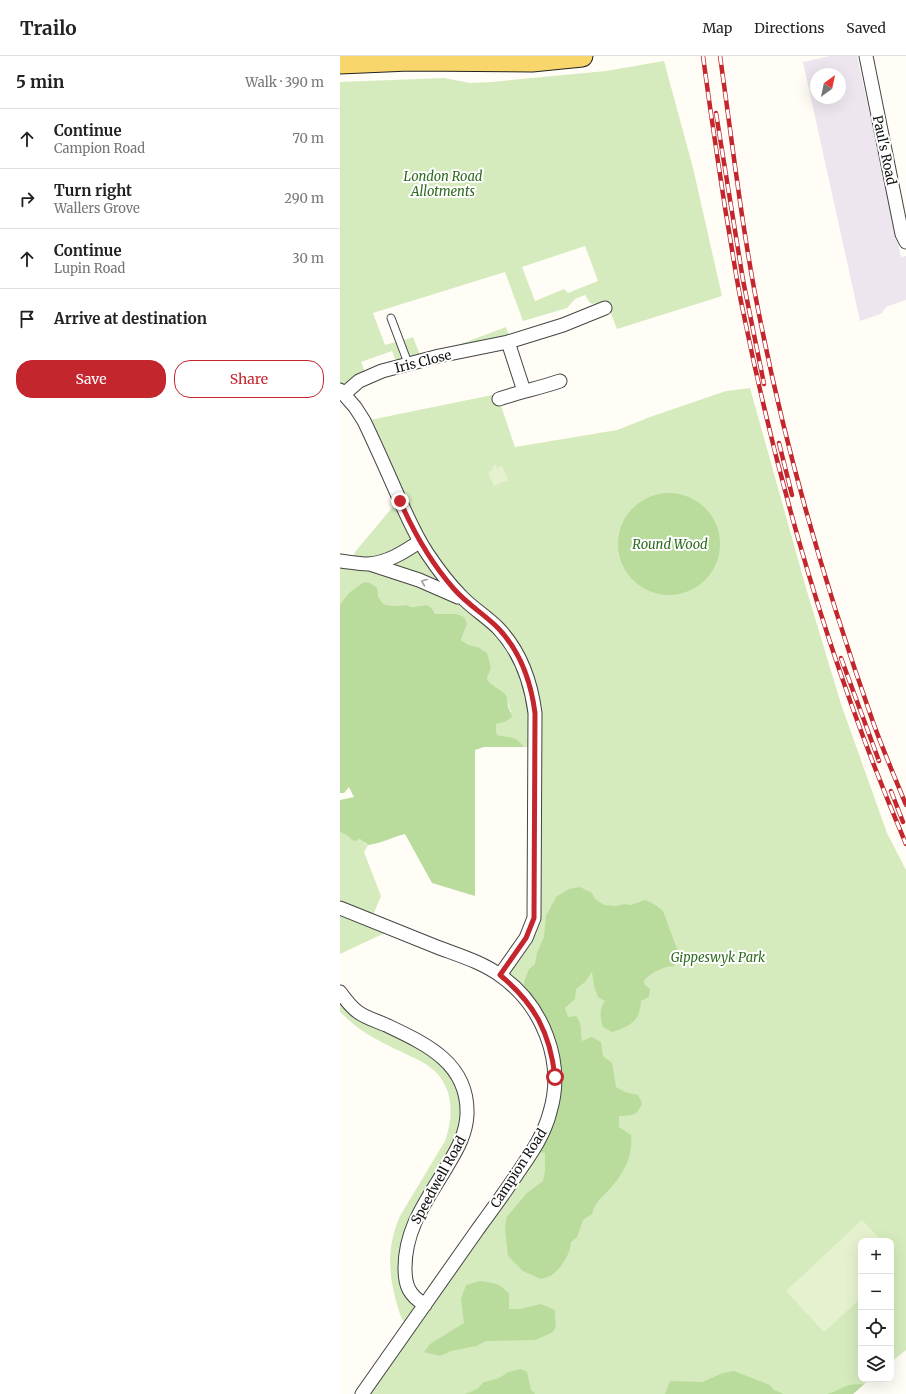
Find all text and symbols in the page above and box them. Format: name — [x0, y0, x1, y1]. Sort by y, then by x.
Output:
text: Trailo — [20, 16, 77, 40]
text: Map — [702, 19, 732, 37]
text: Directions — [754, 19, 824, 37]
text: Saved — [846, 19, 886, 37]
north arrow — [810, 68, 846, 104]
text: 5 min — [16, 71, 64, 93]
text: Walk · 390 m — [245, 74, 324, 91]
street label: Paul's Road — [869, 114, 900, 187]
text: Continue — [54, 121, 122, 140]
icon: ahead — [16, 128, 38, 150]
text: 70 m — [293, 130, 324, 147]
text: Campion Road — [54, 140, 145, 157]
park label: London Road Allotments — [404, 168, 483, 200]
text: Turn right — [54, 181, 132, 200]
icon: right — [16, 188, 38, 210]
text: 290 m — [284, 190, 324, 207]
text: Wallers Grove — [54, 200, 140, 217]
text: Continue — [54, 241, 122, 260]
icon: ahead — [16, 248, 38, 270]
text: 30 m — [292, 250, 324, 267]
text: Lupin Road — [54, 260, 125, 277]
icon: arrive — [16, 308, 38, 330]
text: Arrive at destination — [54, 309, 207, 328]
street label: Iris Close — [393, 346, 453, 377]
button: Save — [16, 360, 166, 398]
button: Share — [174, 360, 324, 398]
route end — [391, 492, 409, 510]
park label: Round Wood — [632, 536, 708, 553]
one-way arrow — [421, 578, 428, 586]
park label: Gippeswyk Park — [671, 949, 765, 966]
route start — [546, 1068, 564, 1086]
street label: Campion Road — [486, 1125, 550, 1211]
street label: Speedwell Road — [407, 1133, 470, 1227]
map controls — [858, 1238, 894, 1382]
button: + — [858, 1238, 894, 1274]
button: − — [858, 1274, 894, 1310]
button: locate — [858, 1310, 894, 1346]
button: layers — [858, 1346, 894, 1382]

